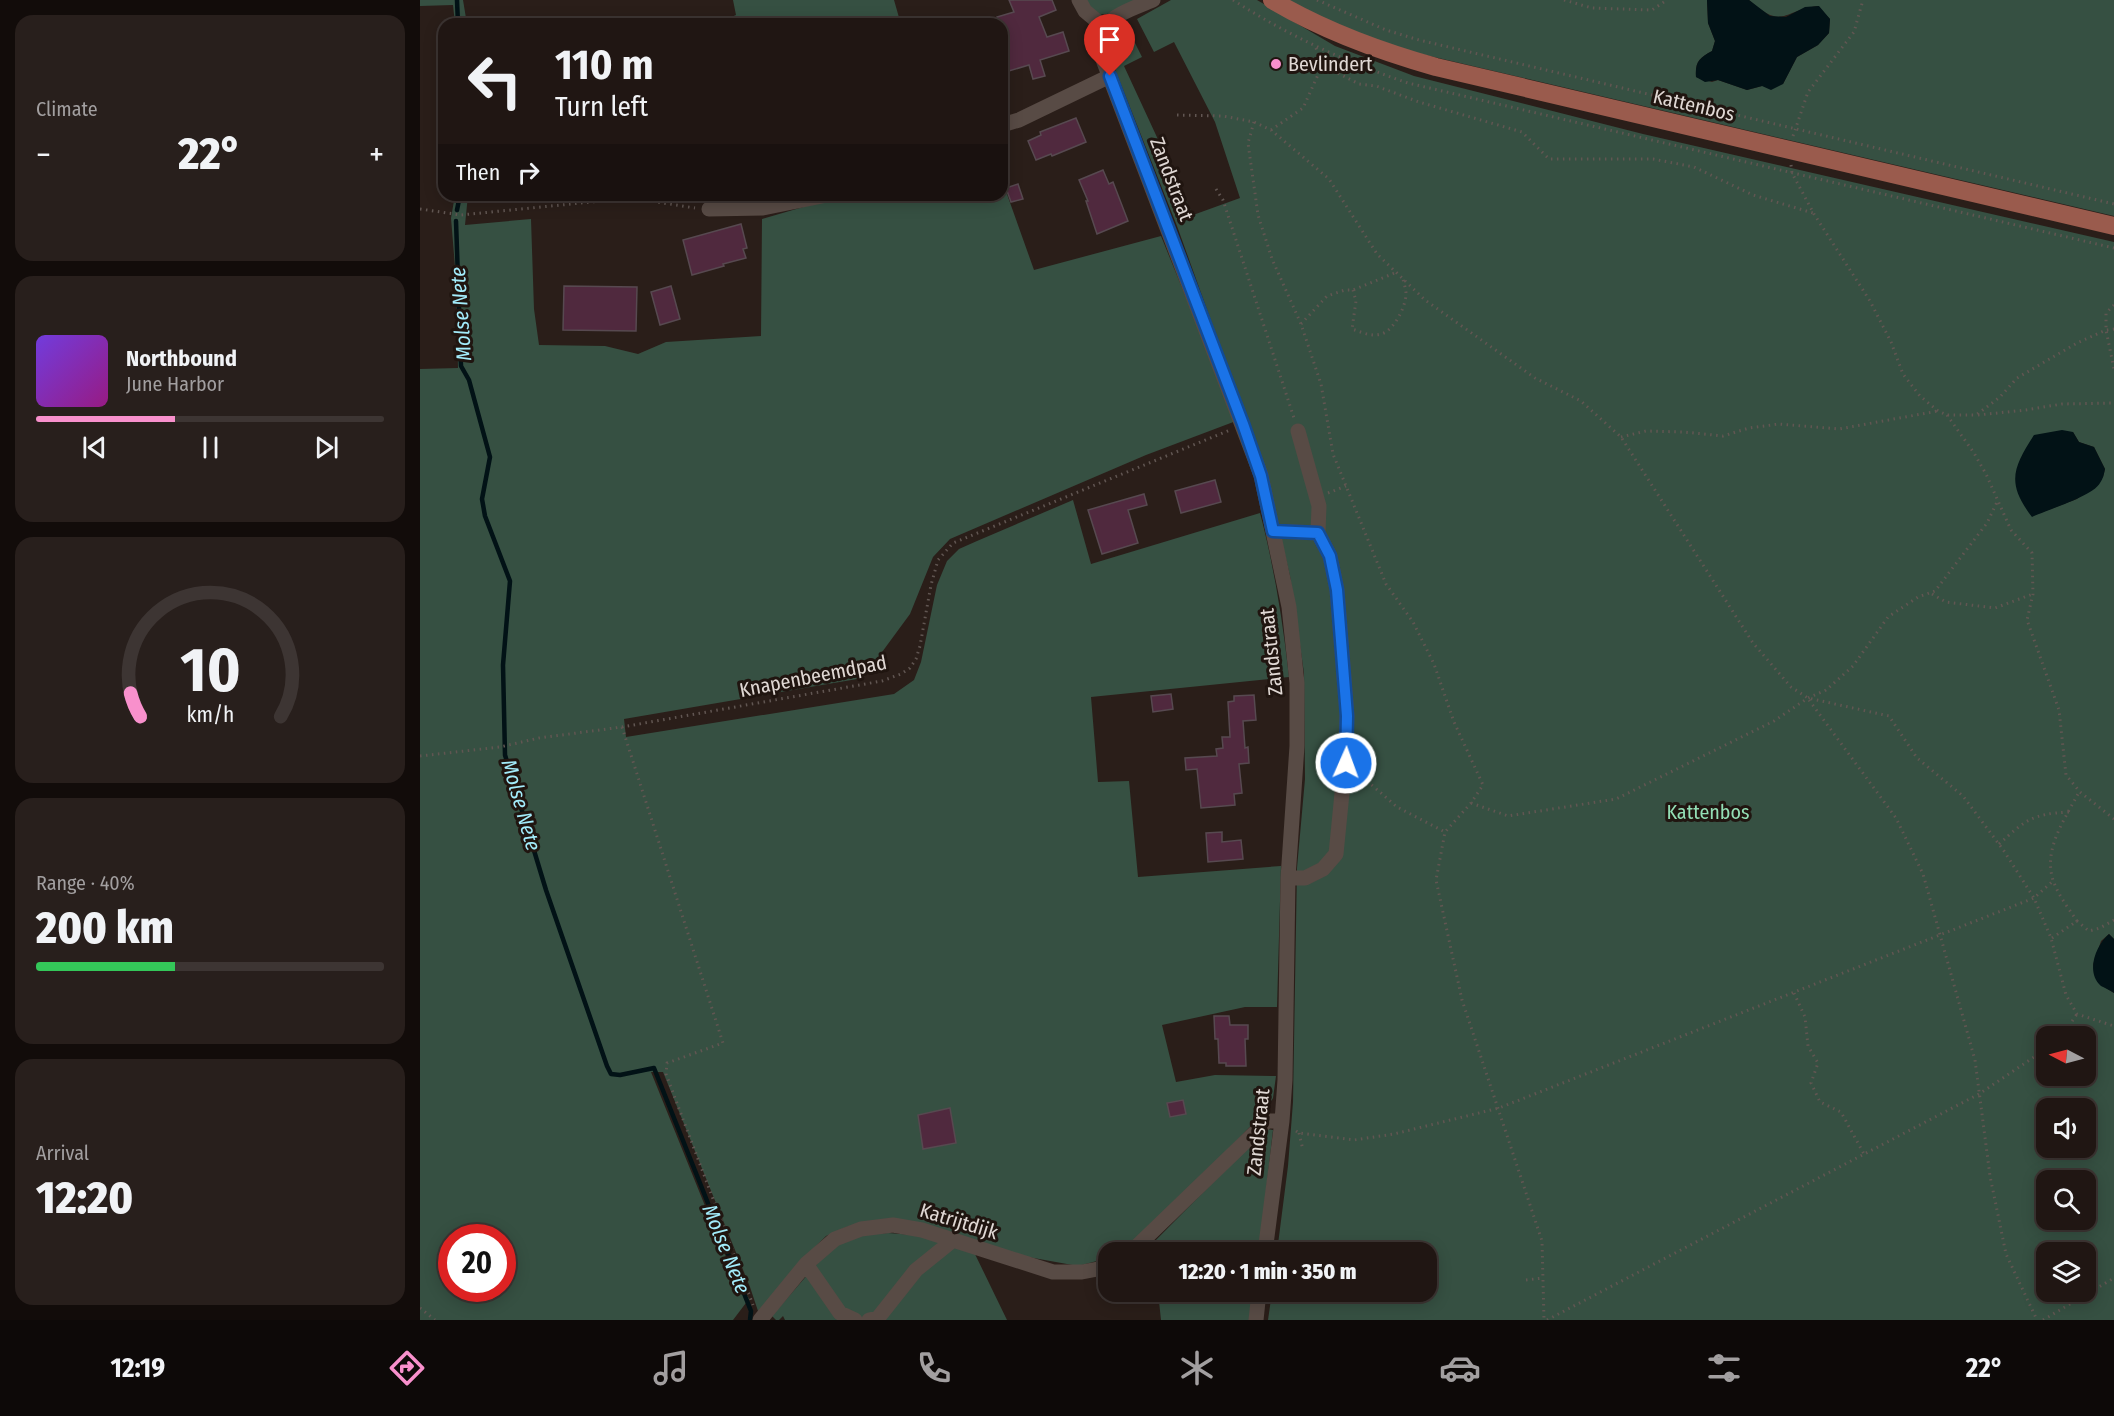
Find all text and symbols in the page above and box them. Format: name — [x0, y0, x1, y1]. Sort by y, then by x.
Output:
pin — [1084, 14, 1135, 76]
icon: arrive — [1093, 23, 1126, 56]
text: 110 m — [555, 40, 654, 90]
icon: left — [456, 42, 534, 120]
place label: Bevlindert — [1288, 52, 1373, 76]
marker: Bevlindert — [1269, 57, 1283, 71]
street label: Kattenbos — [1651, 84, 1737, 126]
text: Turn left — [555, 91, 648, 123]
text: Climate — [36, 97, 98, 121]
text: 22° — [178, 127, 242, 181]
street label: Zandstraat — [1145, 134, 1199, 225]
text: − — [36, 135, 51, 175]
text: + — [369, 135, 384, 175]
icon: right — [512, 156, 545, 189]
text: Then — [456, 159, 500, 186]
water label: Molse Nete — [445, 266, 477, 362]
text: Northbound — [126, 345, 237, 372]
text: June Harbor — [126, 372, 224, 396]
icon: previous — [78, 431, 111, 464]
icon: pause — [194, 431, 227, 464]
icon: next — [310, 431, 343, 464]
street label: Zandstraat — [1254, 607, 1288, 697]
text: 10 — [180, 633, 240, 708]
street label: Knapenbeemdpad — [737, 650, 889, 702]
text: km/h — [186, 702, 234, 728]
position arrow — [1314, 731, 1378, 795]
water label: Molse Nete — [496, 756, 546, 854]
park label: Kattenbos — [1666, 800, 1750, 824]
text: Range · 40% — [36, 871, 135, 895]
text: 200 km — [36, 901, 174, 955]
north arrow — [2036, 1026, 2096, 1086]
map controls — [2036, 1026, 2096, 1302]
street label: Zandstraat — [1241, 1087, 1275, 1177]
button: sound — [2036, 1098, 2096, 1158]
text: Arrival — [36, 1141, 89, 1165]
button: search — [2036, 1170, 2096, 1230]
text: 12:20 — [36, 1171, 133, 1225]
street label: Katrijtdijk — [917, 1198, 1002, 1244]
water label: Molse Nete — [696, 1200, 756, 1298]
speed limit sign: 20 — [438, 1224, 516, 1302]
button: layers — [2036, 1242, 2096, 1302]
text: 12:20 · 1 min · 350 m — [1178, 1258, 1357, 1285]
icon: directions — [386, 1347, 428, 1389]
icon: music — [650, 1347, 692, 1389]
icon: phone — [913, 1347, 955, 1389]
icon: climate — [1176, 1347, 1218, 1389]
icon: car — [1439, 1347, 1481, 1389]
icon: filters — [1703, 1347, 1745, 1389]
text: 12:19 — [111, 1352, 165, 1384]
text: 22° — [1966, 1352, 2003, 1384]

